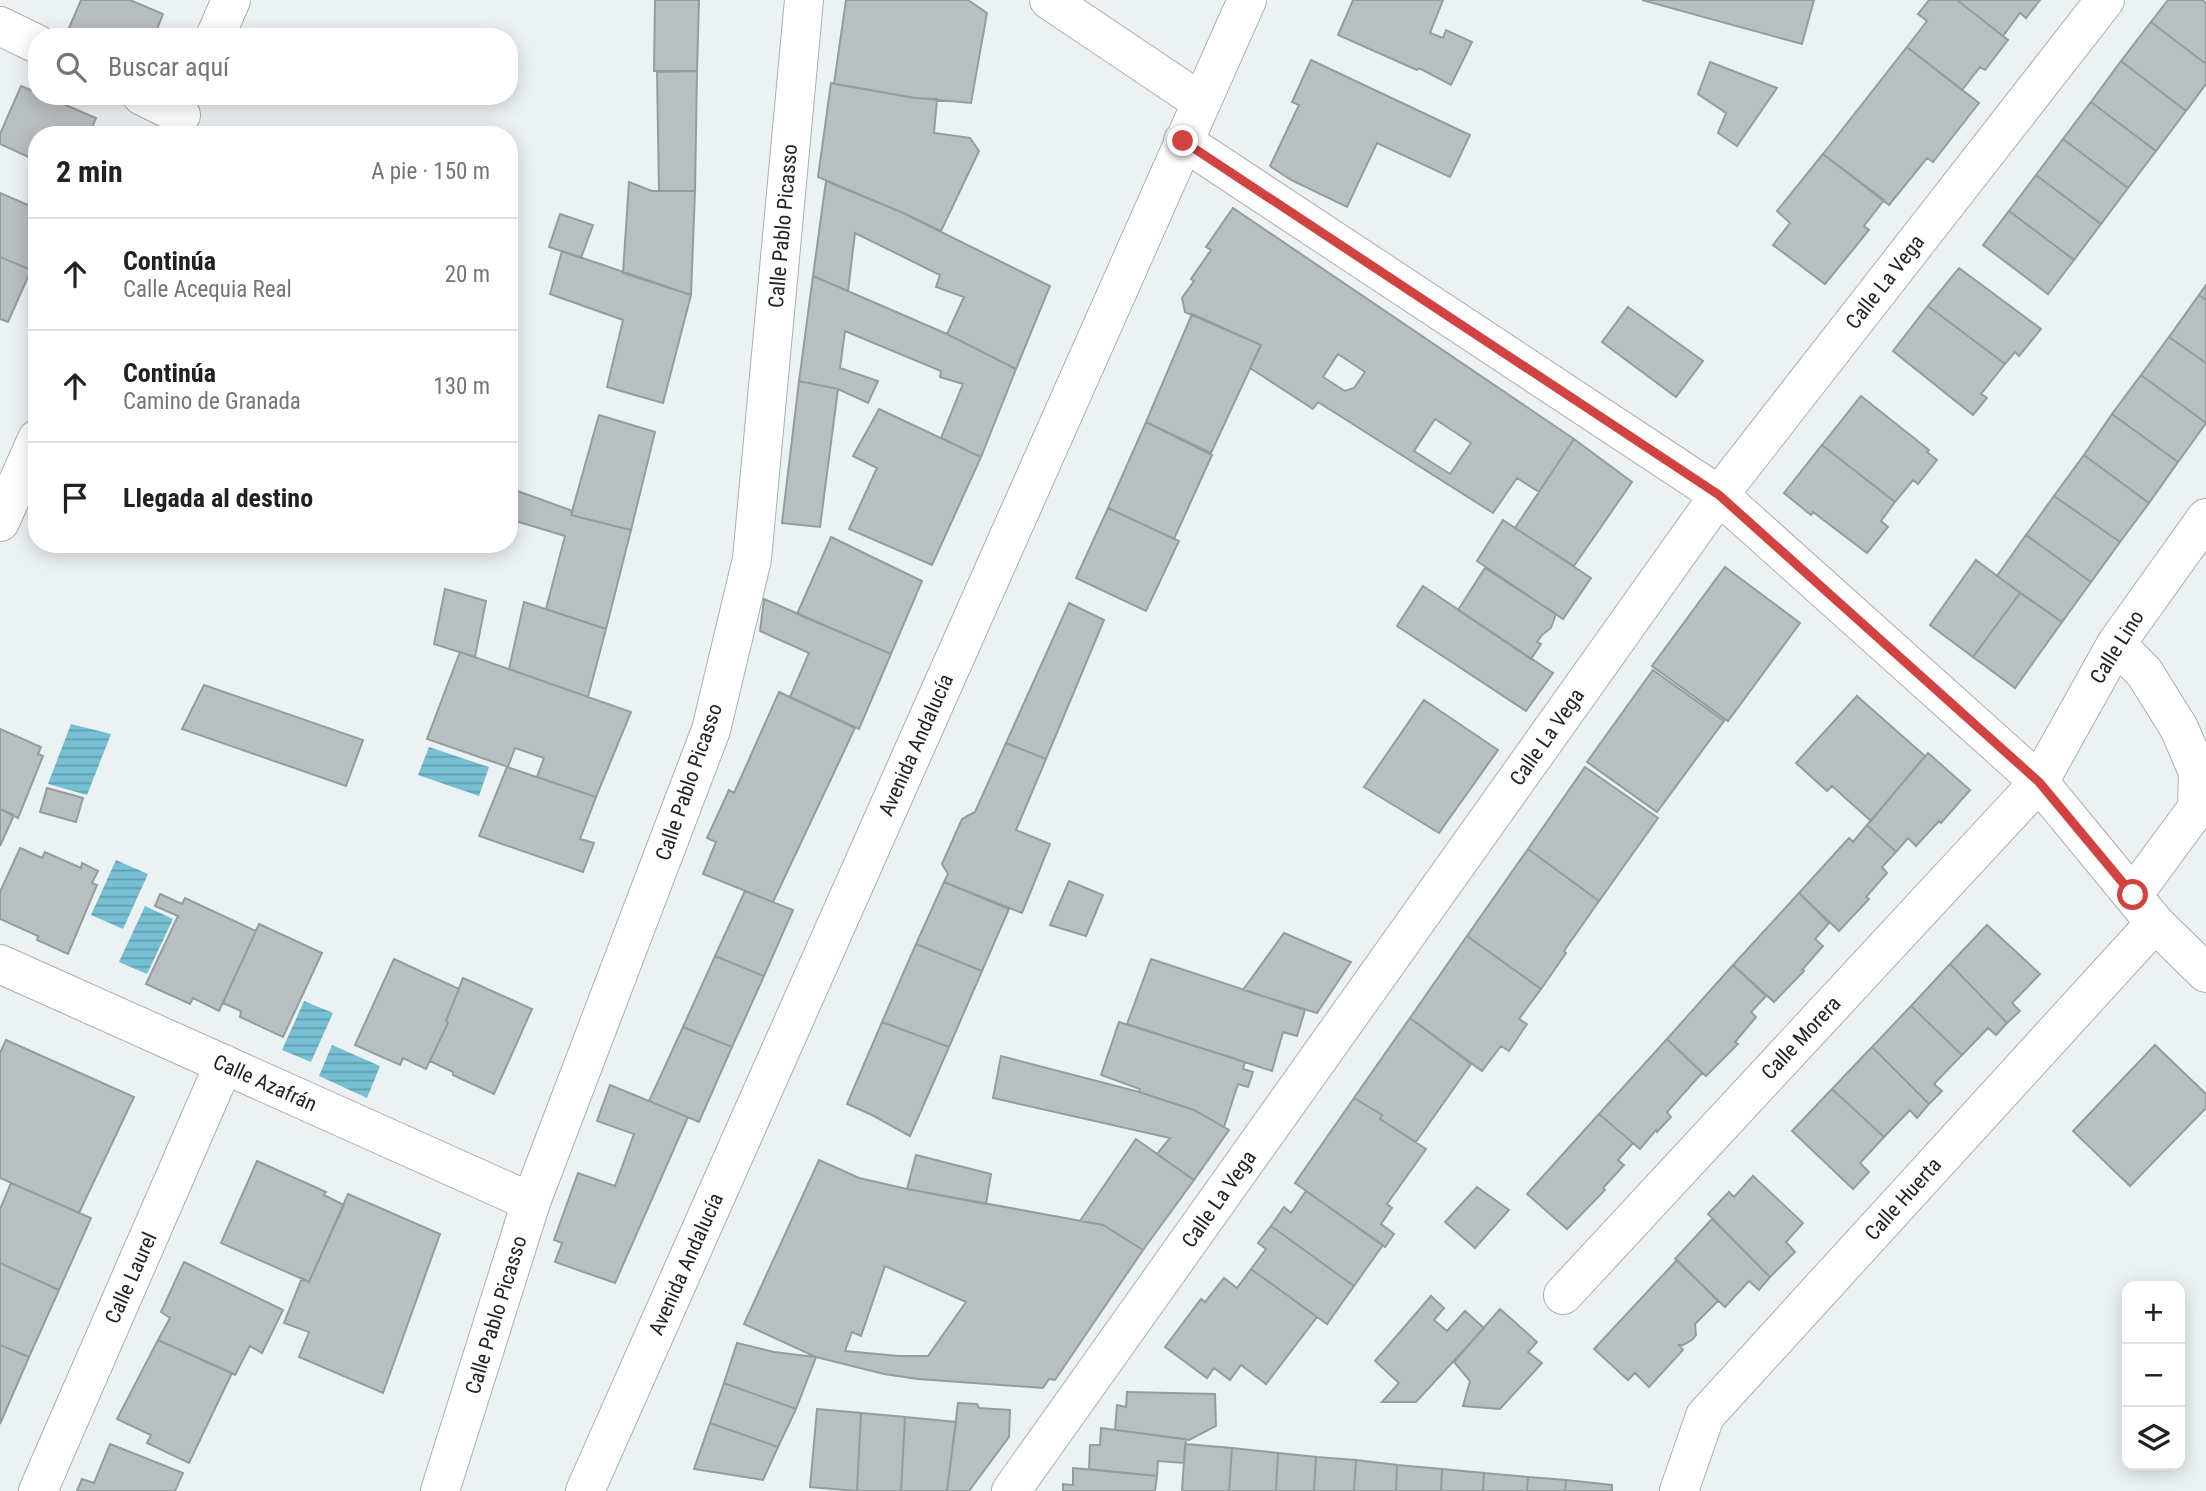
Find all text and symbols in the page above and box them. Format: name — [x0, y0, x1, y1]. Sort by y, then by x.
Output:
search box — [28, 28, 518, 105]
icon: search — [52, 48, 90, 86]
text: Buscar aquí — [108, 52, 229, 82]
route end — [1167, 125, 1198, 156]
street label: Calle Pablo Picasso — [764, 143, 802, 309]
text: 2 min — [56, 154, 123, 189]
text: A pie · 150 m — [371, 158, 490, 185]
street label: Calle La Vega — [1841, 230, 1929, 334]
text: Continúa — [123, 246, 216, 276]
icon: ahead — [56, 255, 94, 293]
text: 20 m — [445, 261, 490, 288]
text: Calle Acequia Real — [123, 276, 292, 303]
text: Continúa — [123, 358, 216, 388]
icon: ahead — [56, 367, 94, 405]
text: 130 m — [433, 373, 490, 400]
text: Camino de Granada — [123, 388, 301, 415]
icon: arrive — [56, 479, 94, 517]
text: Llegada al destino — [123, 483, 313, 513]
street label: Calle Lino — [2085, 606, 2149, 688]
street label: Avenida Andalucía — [874, 670, 958, 820]
street label: Calle La Vega — [1505, 684, 1589, 790]
street label: Calle Pablo Picasso — [651, 700, 727, 864]
route start — [2117, 879, 2148, 910]
street label: Calle Morera — [1756, 992, 1846, 1084]
street label: Calle Azafrán — [210, 1050, 320, 1116]
street label: Calle La Vega — [1177, 1146, 1261, 1252]
street label: Calle Huerta — [1860, 1153, 1946, 1245]
street label: Avenida Andalucía — [644, 1189, 728, 1339]
street label: Calle Laurel — [100, 1229, 162, 1327]
street label: Calle Pablo Picasso — [461, 1233, 531, 1397]
map controls — [2122, 1281, 2185, 1470]
button: + — [2122, 1281, 2185, 1344]
button: − — [2122, 1344, 2185, 1407]
button: layers — [2122, 1407, 2185, 1470]

